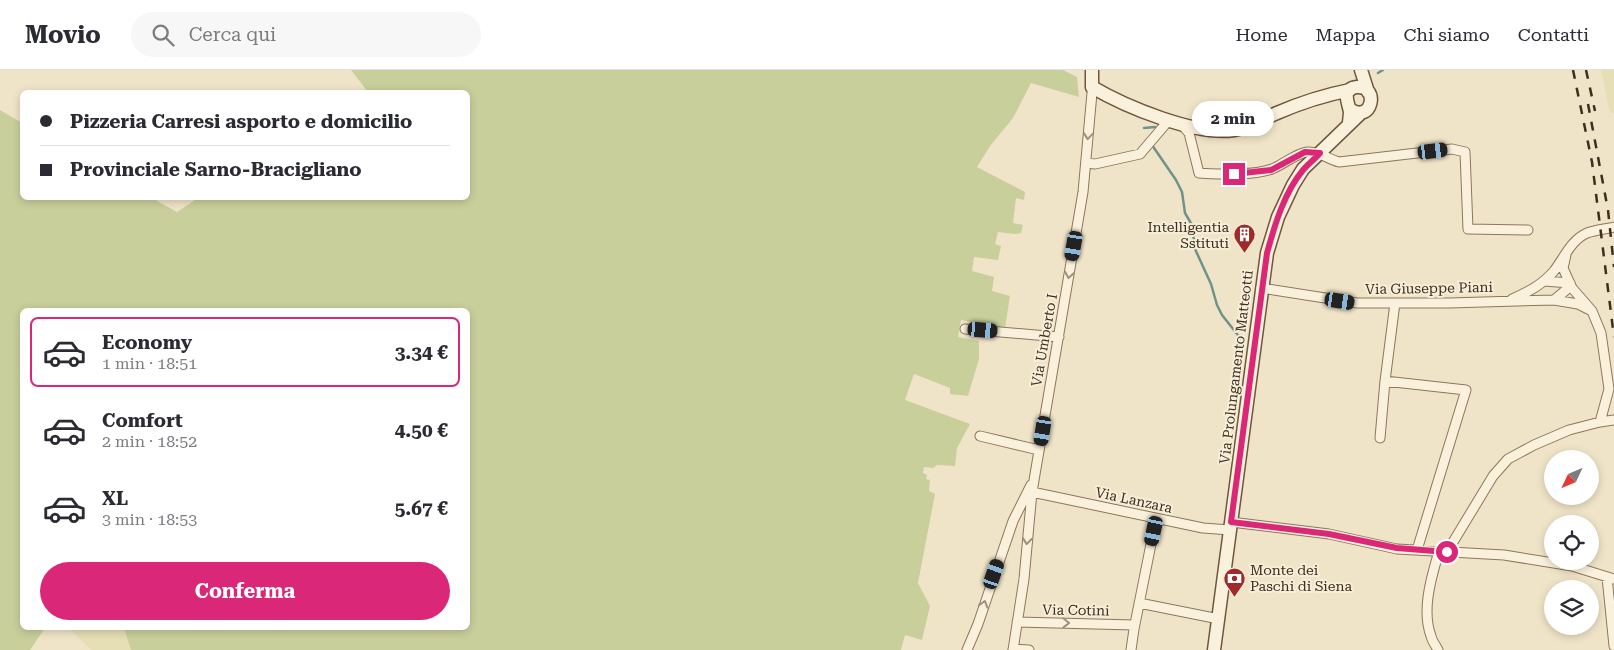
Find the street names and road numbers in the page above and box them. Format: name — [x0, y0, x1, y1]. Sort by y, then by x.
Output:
street label: Via Prolungamento Matteotti — [1216, 269, 1256, 465]
street label: Via Giuseppe Piani — [1365, 279, 1494, 297]
street label: Via Umberto I — [1028, 292, 1060, 388]
street label: Via Lanzara — [1094, 484, 1174, 516]
street label: Via Cotini — [1042, 601, 1110, 619]

